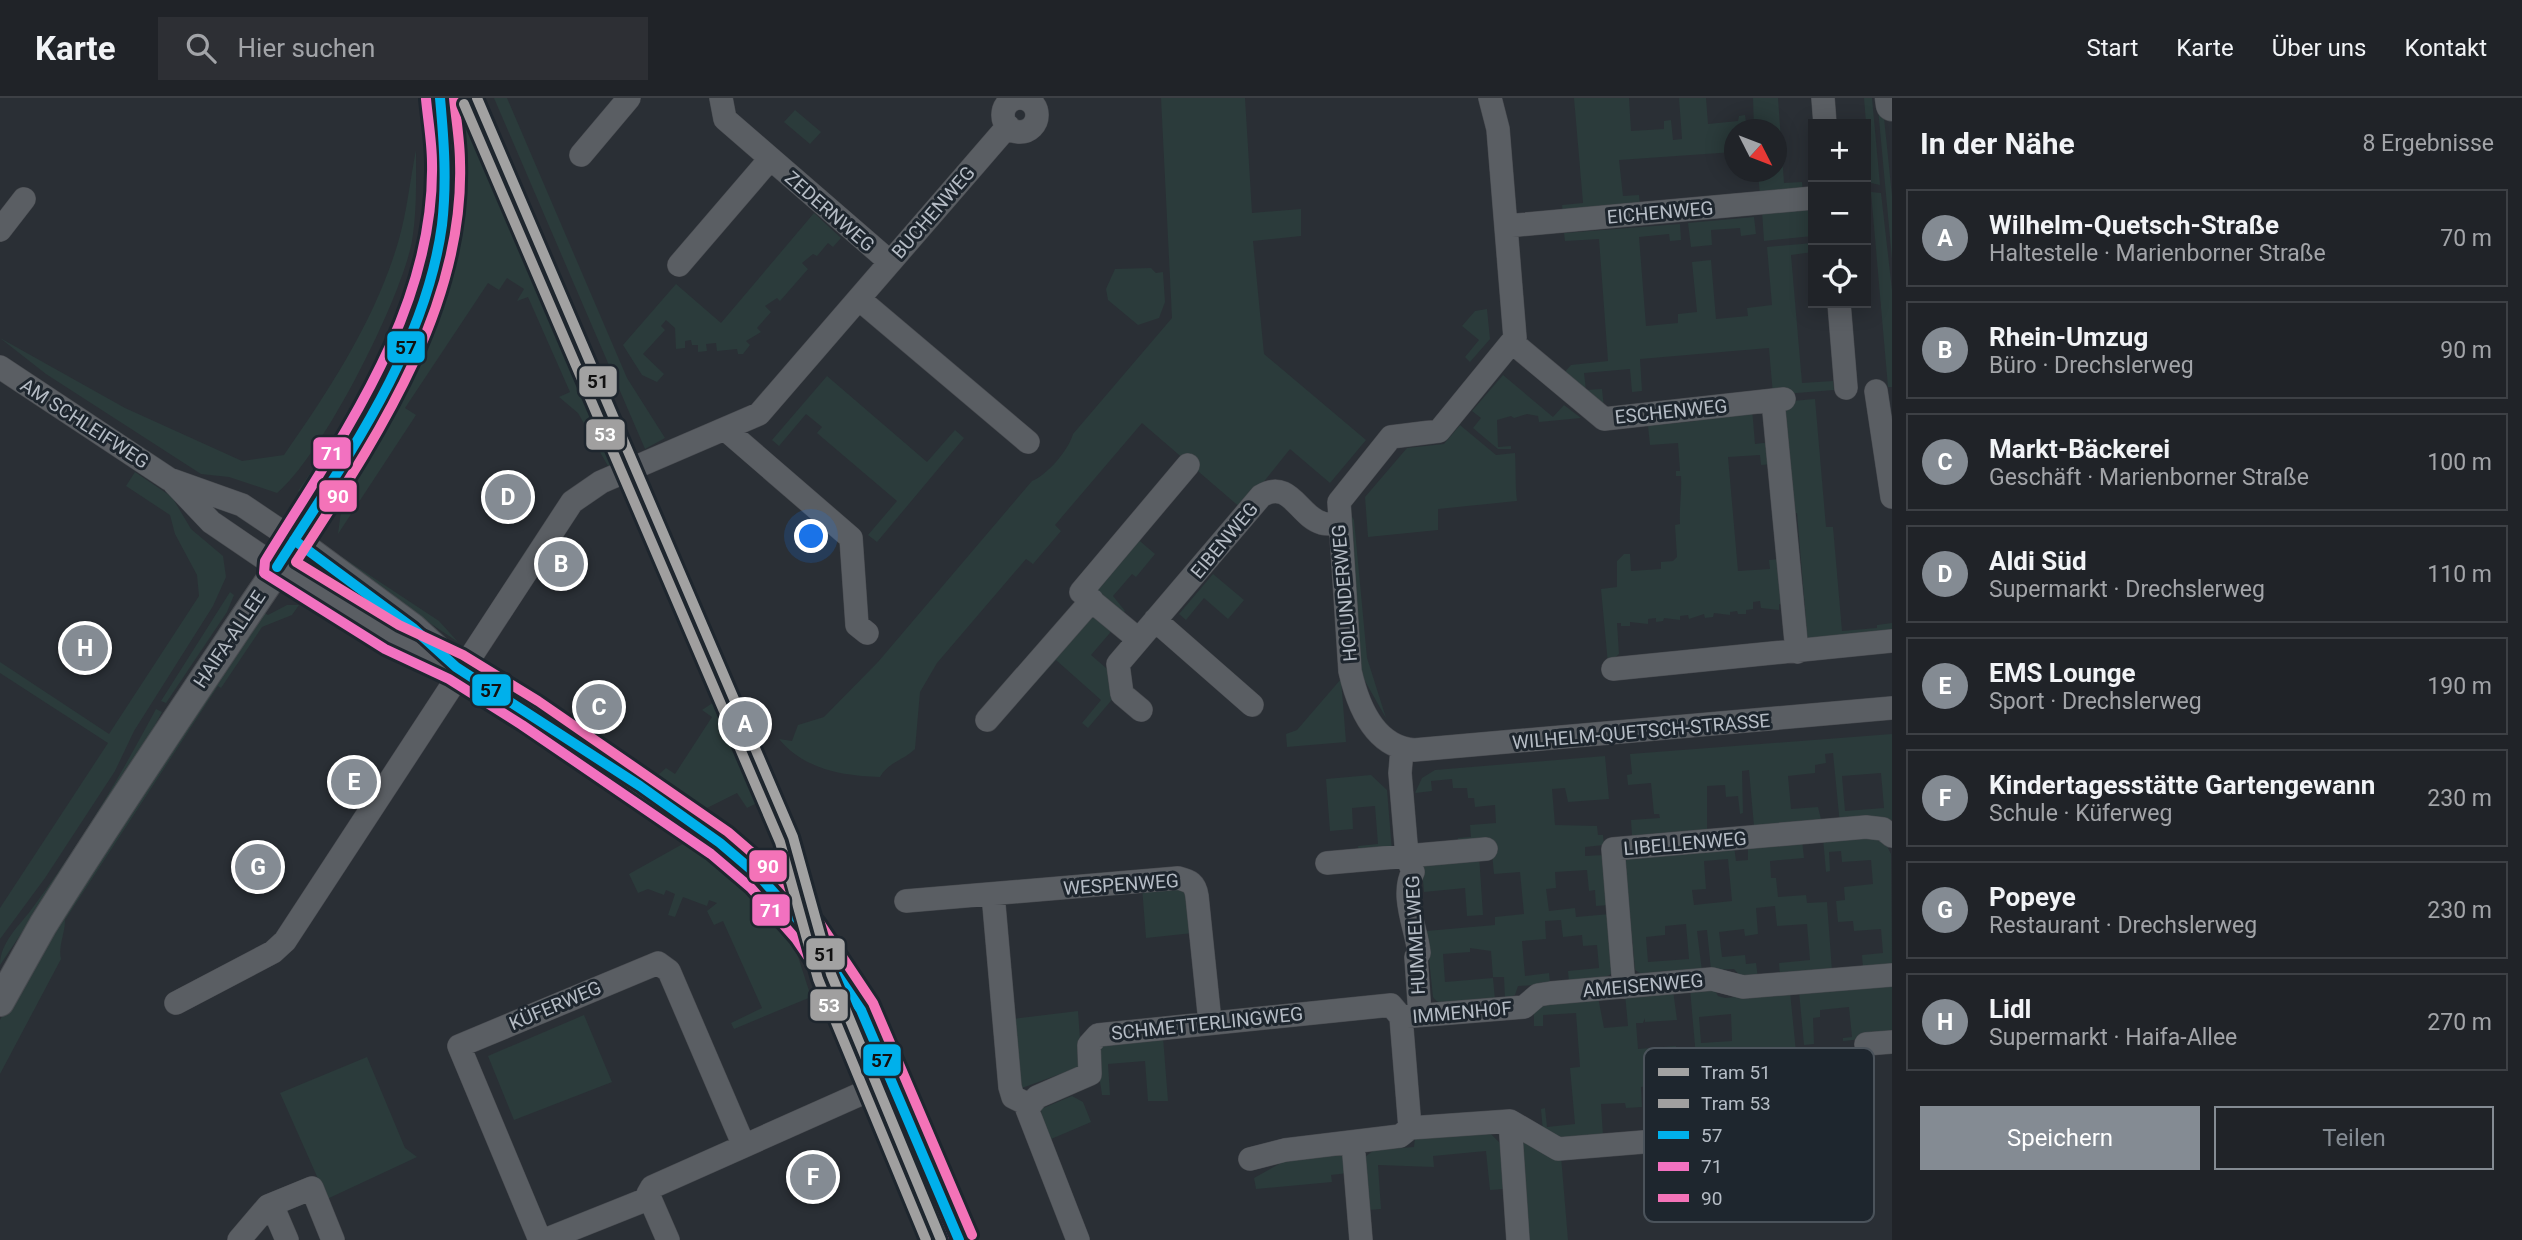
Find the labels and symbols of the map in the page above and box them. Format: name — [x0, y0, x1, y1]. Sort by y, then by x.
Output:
north arrow — [1724, 119, 1787, 182]
street label: BUCHENWEG — [887, 161, 980, 263]
street label: ZEDERNWEG — [780, 166, 879, 257]
street label: EICHENWEG — [1606, 196, 1714, 229]
line badge: 57 — [386, 330, 426, 364]
text: 57 — [395, 336, 417, 359]
line badge: 51 — [578, 365, 618, 398]
text: 51 — [587, 370, 609, 393]
street label: AM SCHLEIFWEG — [16, 373, 153, 473]
street label: ESCHENWEG — [1614, 394, 1728, 429]
line badge: 53 — [585, 418, 626, 451]
text: 53 — [594, 423, 616, 446]
line badge: 71 — [312, 436, 352, 470]
text: 71 — [321, 442, 343, 465]
pin: D — [485, 471, 531, 523]
line badge: 90 — [318, 479, 358, 513]
text: 90 — [327, 485, 349, 508]
street label: EIBENWEG — [1186, 497, 1263, 583]
your location — [794, 519, 828, 553]
street label: HOLUNDERWEG — [1327, 523, 1362, 663]
pin: B — [538, 538, 584, 590]
street label: HAIFA-ALLEE — [188, 586, 270, 692]
pin: H — [62, 622, 108, 674]
line badge: 57 — [471, 673, 512, 707]
text: 57 — [480, 679, 502, 702]
pin: C — [576, 681, 622, 733]
pin: A — [722, 698, 768, 750]
street label: WILHELM-QUETSCH-STRASSE — [1511, 709, 1771, 754]
pin: E — [331, 756, 377, 808]
street label: LIBELLENWEG — [1623, 827, 1748, 860]
pin: G — [235, 841, 281, 893]
line badge: 90 — [748, 849, 788, 883]
text: 90 — [757, 855, 779, 878]
street label: WESPENWEG — [1062, 869, 1180, 900]
street label: HUMMELWEG — [1401, 875, 1430, 995]
line badge: 71 — [751, 893, 791, 927]
text: 71 — [760, 899, 782, 922]
line badge: 51 — [805, 937, 846, 971]
text: 51 — [814, 943, 836, 966]
street label: AMEISENWEG — [1582, 969, 1704, 1002]
street label: KÜFERWEG — [506, 976, 605, 1035]
line badge: 53 — [809, 988, 849, 1022]
text: 53 — [818, 994, 840, 1017]
street label: IMMENHOF — [1411, 997, 1513, 1028]
street label: SCHMETTERLINGWEG — [1110, 1002, 1304, 1045]
line badge: 57 — [862, 1043, 902, 1077]
legend — [1644, 1048, 1874, 1222]
text: 57 — [871, 1049, 893, 1072]
text: Tram 51 — [1701, 1061, 1771, 1084]
text: Tram 53 — [1701, 1092, 1771, 1115]
text: 57 — [1701, 1124, 1722, 1147]
pin: F — [790, 1151, 836, 1203]
text: 71 — [1701, 1155, 1722, 1178]
text: 90 — [1701, 1187, 1722, 1210]

